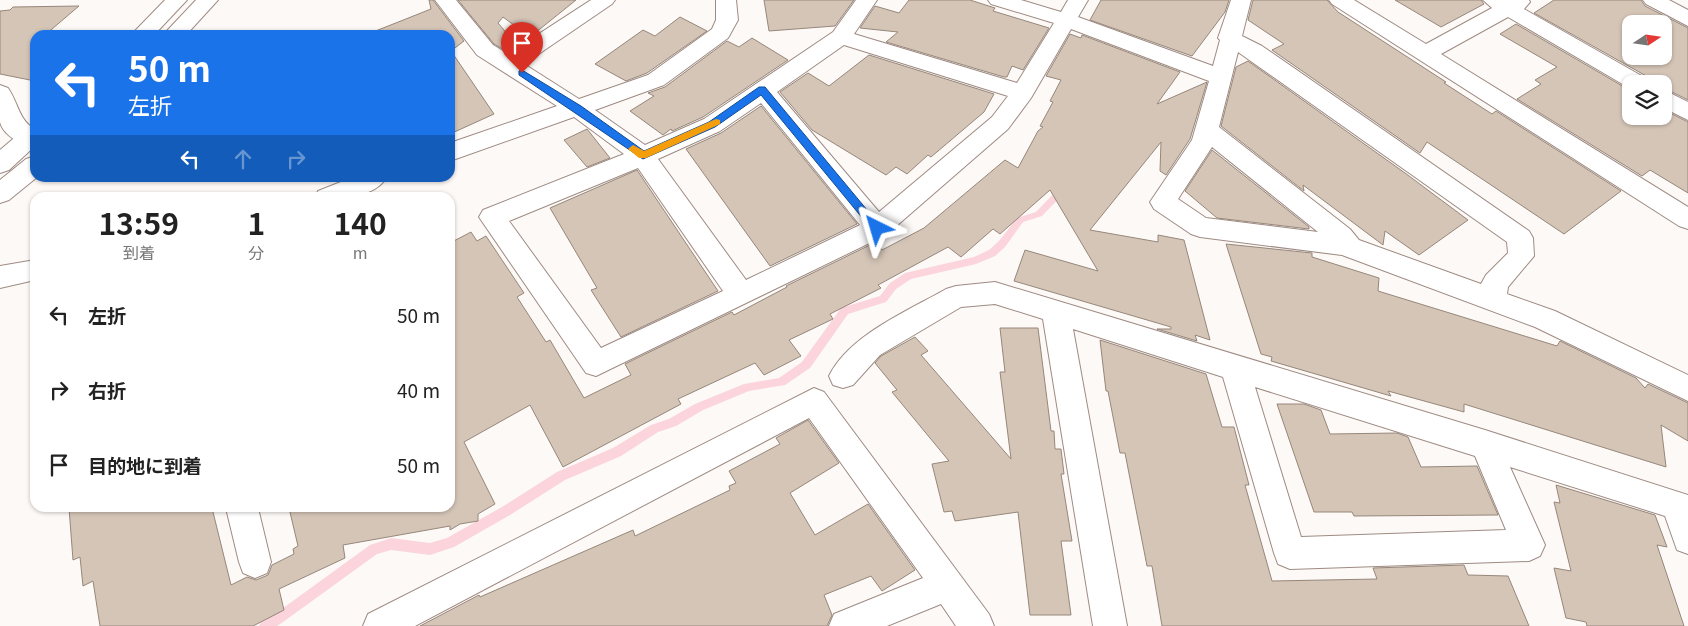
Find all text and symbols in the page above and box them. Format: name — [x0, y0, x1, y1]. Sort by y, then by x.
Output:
north arrow — [1622, 15, 1672, 65]
map controls — [1622, 15, 1672, 125]
pin — [501, 22, 543, 73]
icon: arrive — [508, 29, 536, 57]
text: 50 m — [128, 41, 211, 92]
icon: left — [45, 50, 110, 115]
button: layers — [1622, 75, 1672, 125]
text: 左折 — [128, 88, 172, 120]
icon: left — [176, 145, 204, 173]
icon: ahead — [229, 145, 257, 173]
icon: right — [282, 145, 310, 173]
text: 13:59 — [98, 200, 179, 244]
text: 1 — [247, 200, 265, 244]
text: 140 — [333, 200, 387, 244]
position arrow — [850, 201, 902, 253]
text: 到着 — [123, 240, 155, 264]
text: 分 — [248, 240, 264, 264]
text: m — [353, 240, 367, 264]
icon: left — [45, 301, 73, 329]
text: 左折 — [88, 301, 126, 328]
text: 50 m — [397, 301, 440, 328]
icon: right — [45, 376, 73, 404]
text: 右折 — [88, 376, 126, 403]
text: 40 m — [397, 376, 440, 403]
icon: arrive — [45, 451, 73, 479]
text: 目的地に到着 — [88, 451, 202, 478]
text: 50 m — [397, 451, 440, 478]

